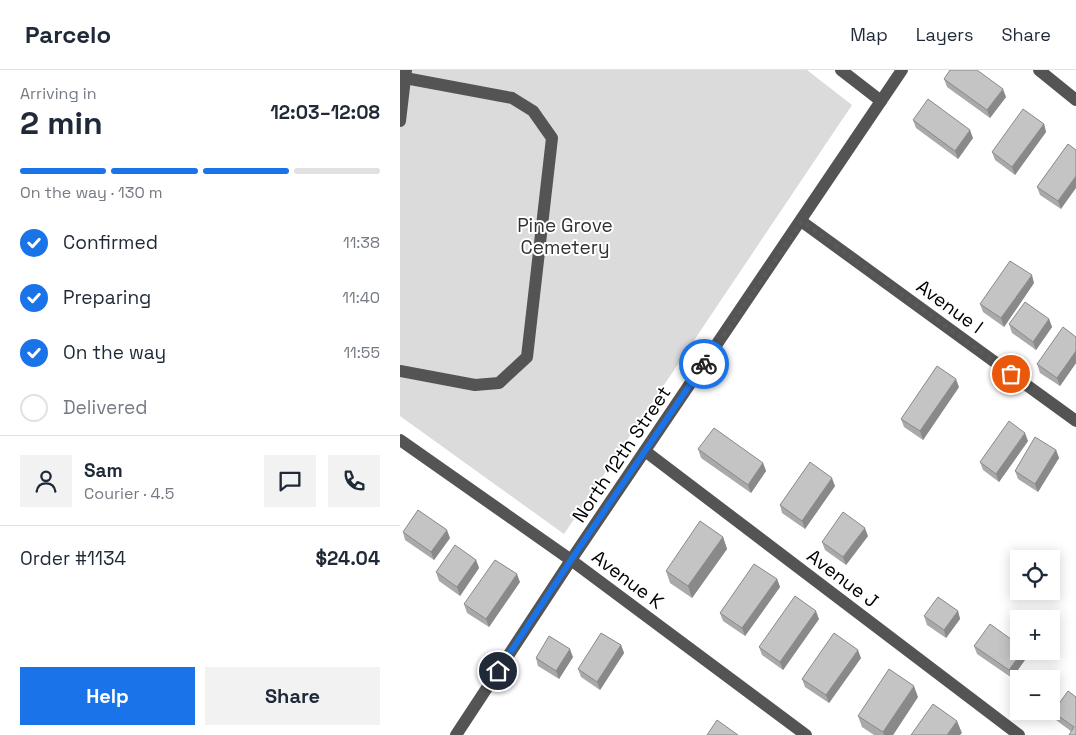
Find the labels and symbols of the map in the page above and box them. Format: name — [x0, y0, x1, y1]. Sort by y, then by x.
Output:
park label: Pine Grove Cemetery — [517, 213, 613, 260]
street label: Avenue I — [911, 274, 988, 339]
courier — [679, 339, 729, 389]
pin — [990, 353, 1032, 395]
street label: North 12th Street — [566, 381, 676, 527]
street label: Avenue J — [802, 543, 883, 613]
street label: Avenue K — [587, 544, 669, 615]
pin — [477, 650, 519, 692]

